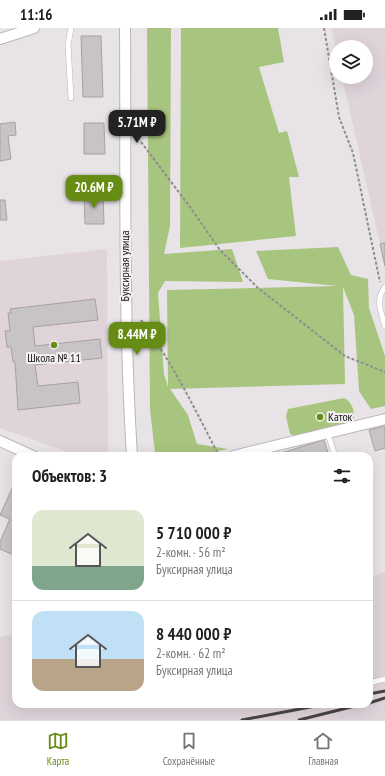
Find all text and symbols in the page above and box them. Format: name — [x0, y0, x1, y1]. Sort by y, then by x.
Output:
text: 11:16 — [20, 5, 52, 24]
map controls — [329, 40, 373, 84]
button: layers — [329, 40, 373, 84]
pin: 5.71M ₽ — [100, 110, 174, 144]
text: 5.71M ₽ — [118, 114, 156, 131]
pin: 20.6M ₽ — [57, 175, 131, 209]
text: 20.6M ₽ — [75, 179, 113, 196]
street label: Буксирная улица — [117, 230, 132, 301]
pin: 8.44M ₽ — [100, 322, 174, 356]
text: 8.44M ₽ — [118, 326, 156, 343]
marker: Школа № 11 — [49, 340, 59, 350]
place label: Школа № 11 — [27, 350, 81, 365]
place label: Каток — [328, 409, 353, 424]
marker: Каток — [315, 412, 325, 422]
text: Объектов: 3 — [32, 465, 107, 487]
icon: filters — [331, 465, 353, 487]
text: 5 710 000 ₽ — [156, 522, 231, 544]
icon: home — [64, 526, 112, 574]
text: 2-комн. · 56 m² — [156, 544, 226, 561]
text: Буксирная улица — [156, 561, 233, 578]
text: 8 440 000 ₽ — [156, 623, 231, 645]
icon: home — [64, 627, 112, 675]
text: 2-комн. · 62 m² — [156, 645, 226, 662]
text: Буксирная улица — [156, 662, 233, 679]
tab: Карта — [47, 730, 69, 768]
tab: Сохранённые — [163, 730, 215, 768]
tab: Главная — [308, 730, 338, 768]

